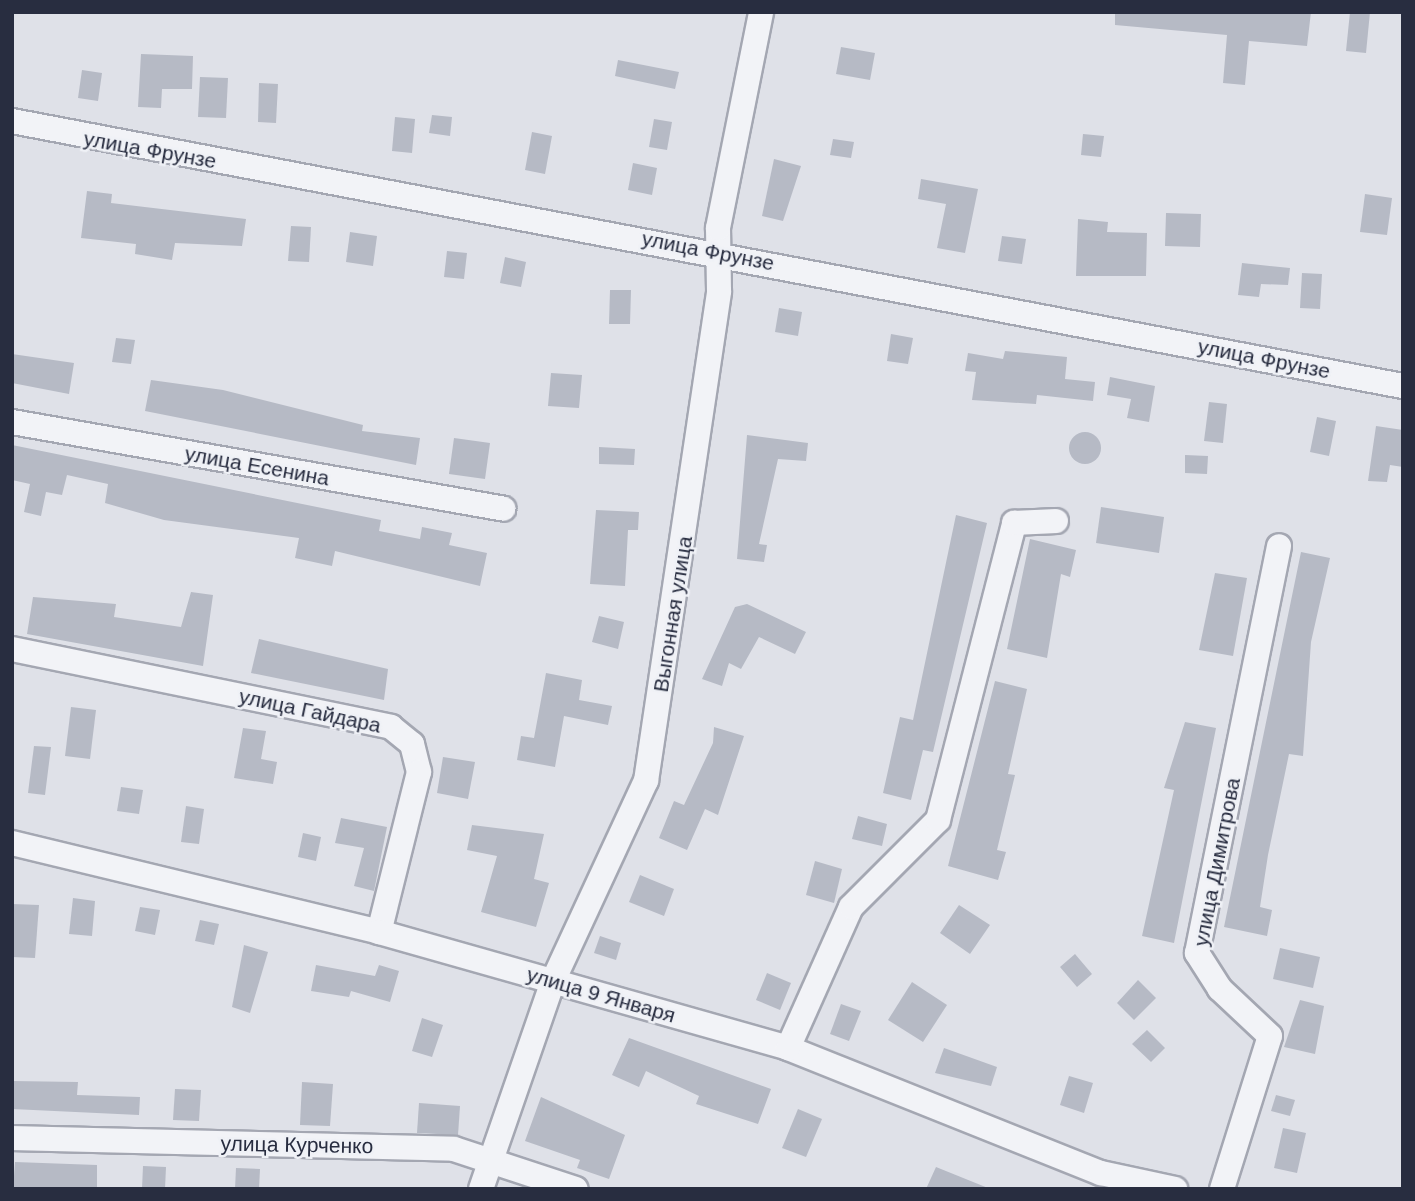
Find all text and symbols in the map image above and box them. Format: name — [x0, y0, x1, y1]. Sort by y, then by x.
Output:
street label: улица Фрунзе — [82, 126, 218, 174]
street label: улица Фрунзе — [640, 226, 776, 276]
street label: улица Фрунзе — [1196, 334, 1332, 384]
street label: улица Есенина — [183, 441, 331, 491]
street label: Выгонная улица — [648, 534, 698, 694]
street label: улица Гайдара — [237, 684, 383, 738]
street label: улица Димитрова — [1188, 776, 1246, 948]
street label: улица 9 Января — [524, 962, 678, 1028]
street label: улица Курченко — [220, 1131, 374, 1159]

